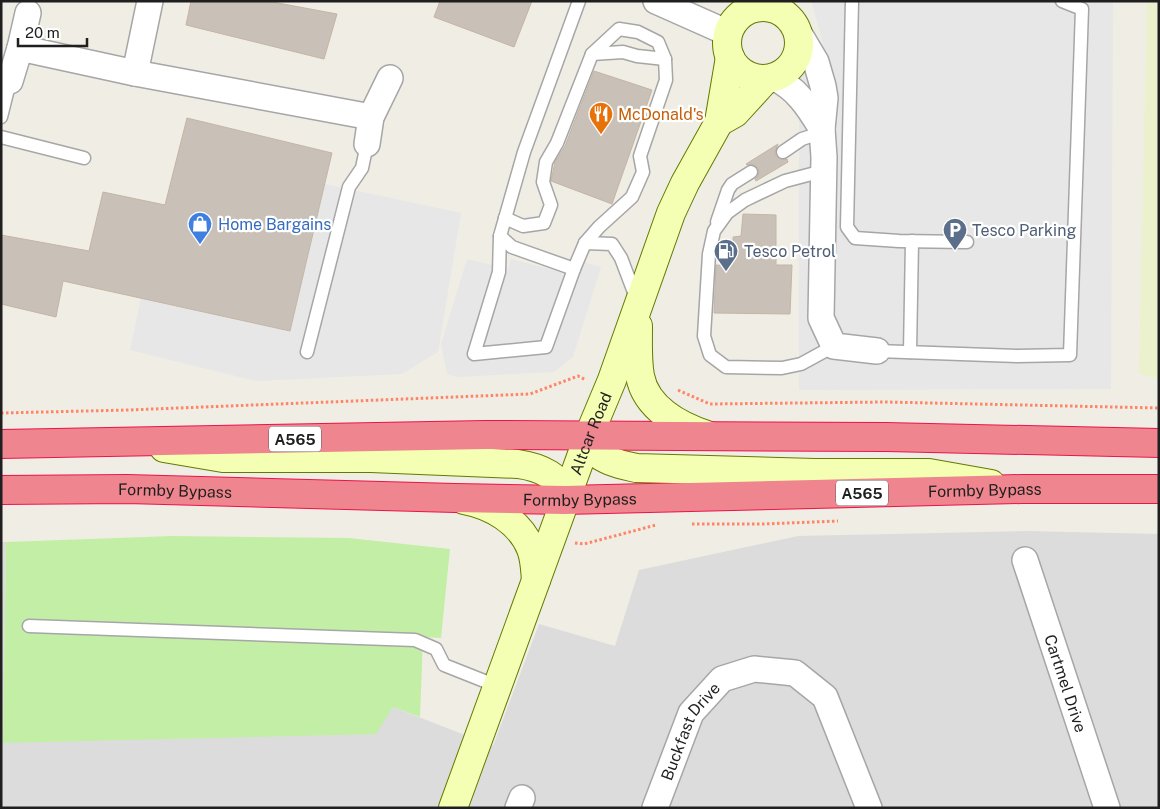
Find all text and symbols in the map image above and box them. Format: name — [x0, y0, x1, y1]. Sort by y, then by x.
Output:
scale bar — [18, 15, 86, 47]
text: 20 m — [25, 24, 60, 41]
restaurant icon: McDonald's — [588, 101, 614, 135]
place label: McDonald's — [618, 105, 704, 124]
shop icon: Home Bargains — [187, 211, 213, 245]
place label: Home Bargains — [218, 215, 331, 234]
parking icon: Tesco Parking — [942, 217, 968, 251]
place label: Tesco Parking — [972, 221, 1076, 240]
fuel station icon: Tesco Petrol — [713, 238, 739, 272]
place label: Tesco Petrol — [744, 242, 836, 261]
street label: Altcar Road — [566, 389, 615, 477]
road number: A565 — [269, 426, 321, 452]
street label: Formby Bypass — [118, 479, 232, 501]
street label: Formby Bypass — [928, 479, 1042, 501]
road number: A565 — [836, 480, 888, 506]
street label: Formby Bypass — [523, 489, 637, 510]
street label: Cartmel Drive — [1041, 632, 1091, 735]
street label: Buckfast Drive — [657, 678, 724, 783]

